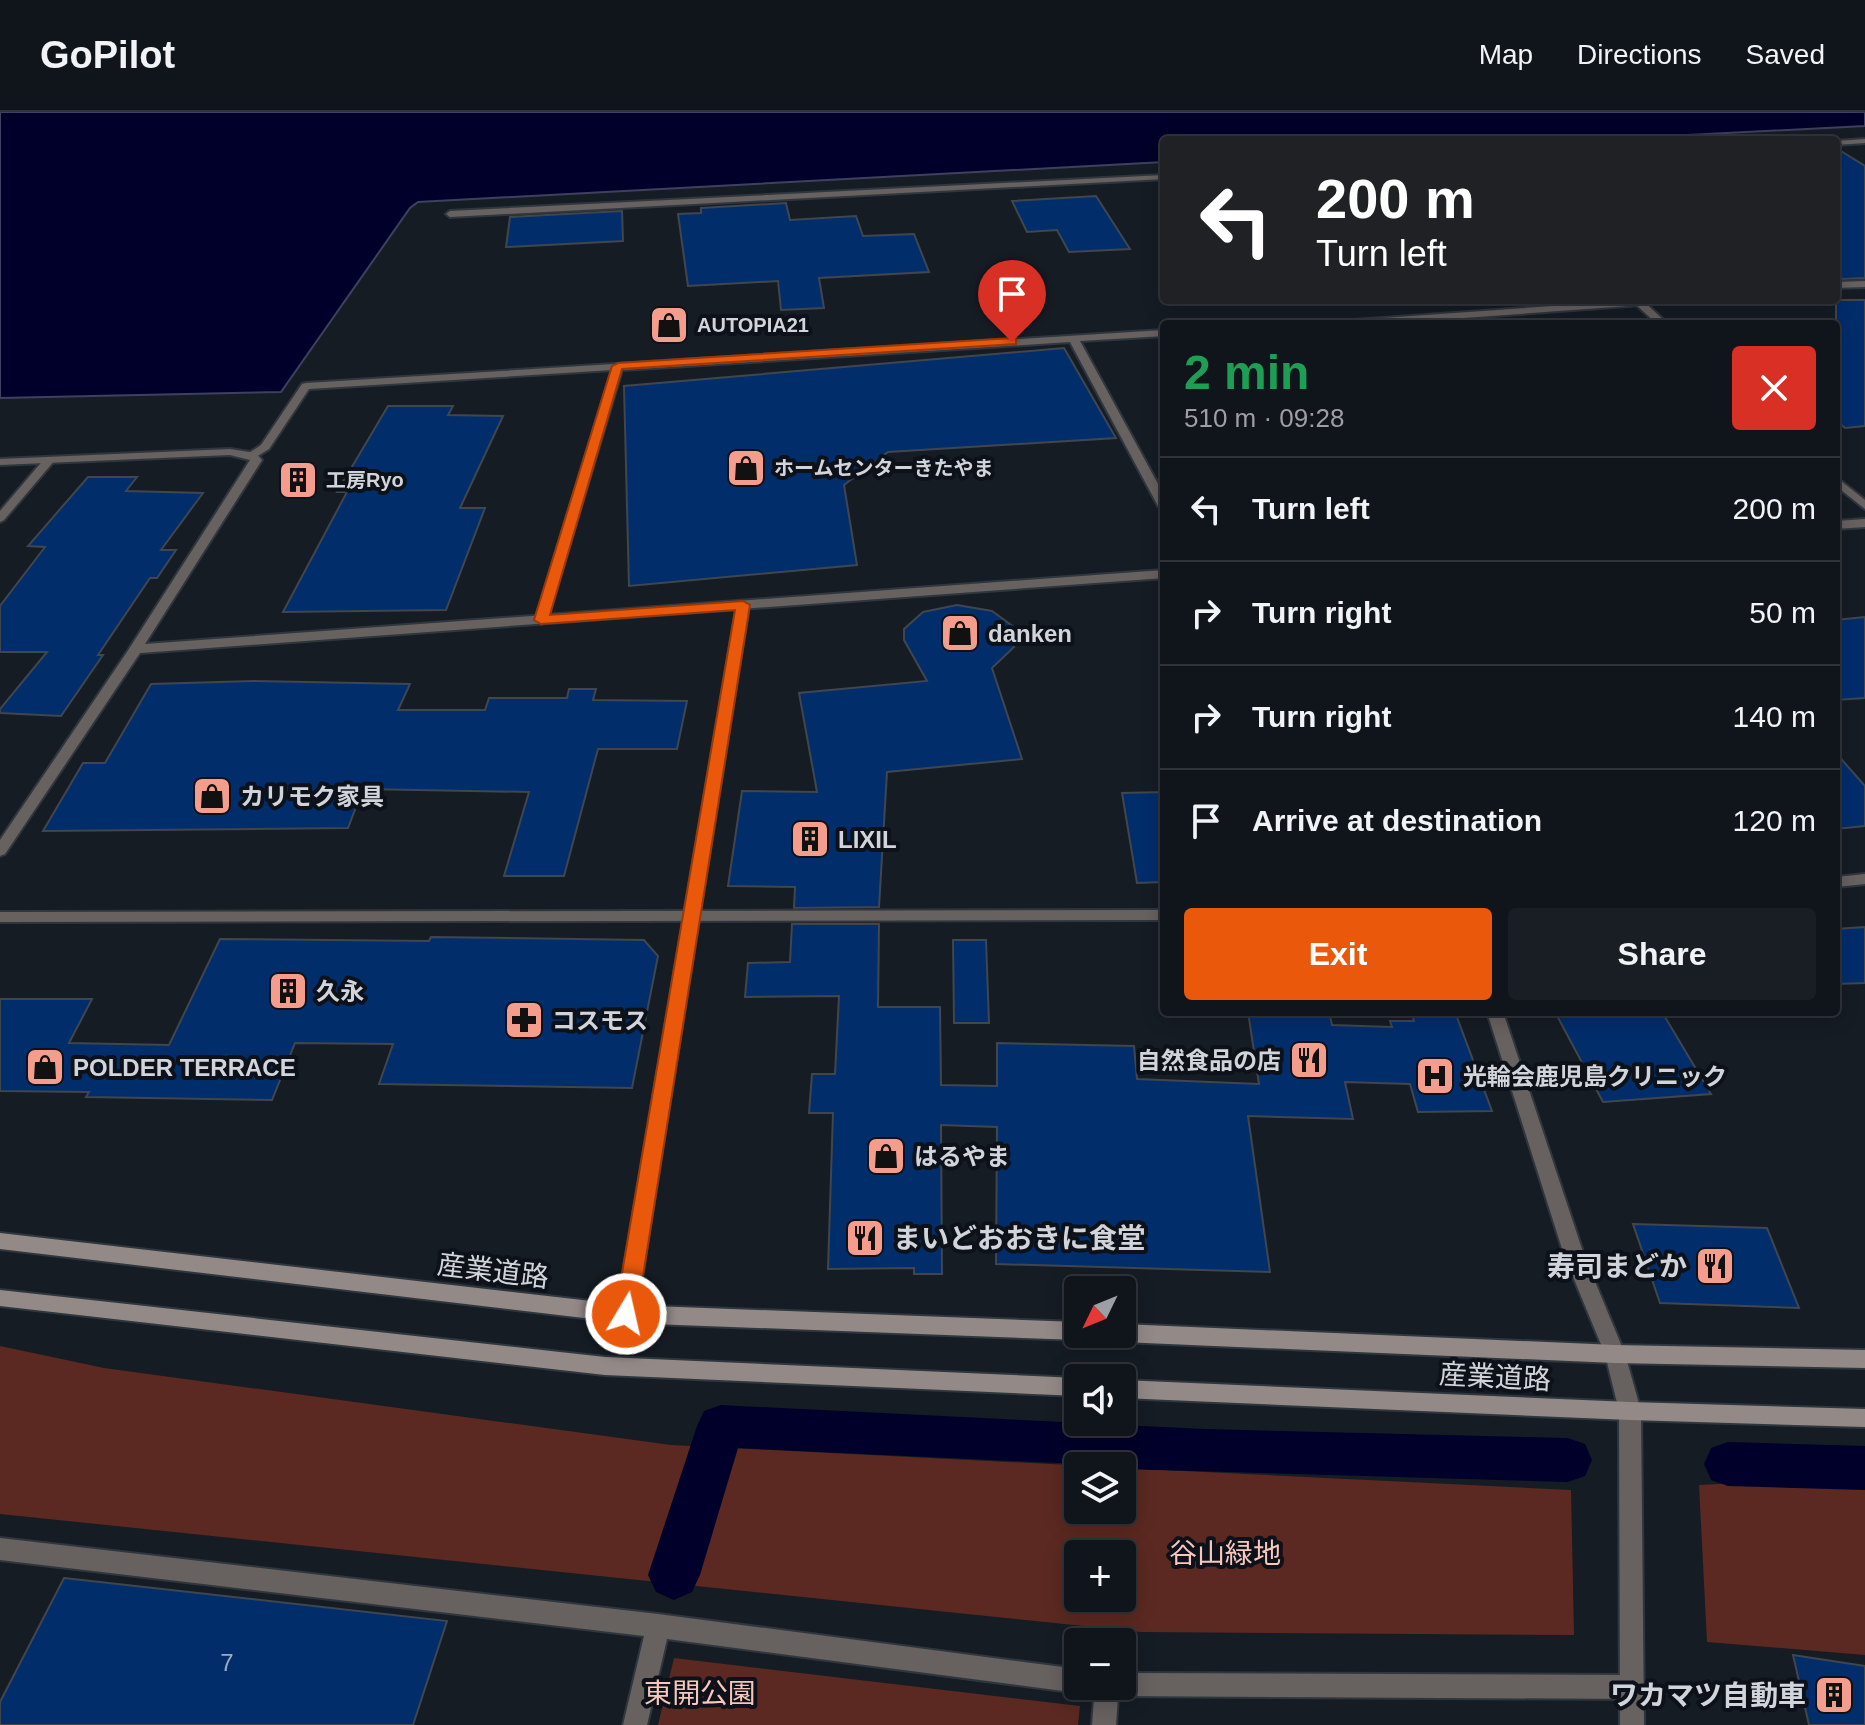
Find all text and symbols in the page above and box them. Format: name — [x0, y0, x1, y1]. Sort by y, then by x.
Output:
text: GoPilot — [40, 34, 175, 76]
text: Map — [1479, 39, 1533, 70]
text: Directions — [1577, 39, 1702, 70]
text: Saved — [1746, 39, 1825, 70]
text: 200 m — [1316, 167, 1475, 230]
icon: left — [1184, 168, 1288, 272]
text: Turn left — [1316, 233, 1447, 274]
pin — [978, 260, 1046, 342]
icon: arrive — [990, 272, 1034, 316]
shop icon: AUTOPIA21 — [648, 304, 690, 346]
place label: AUTOPIA21 — [697, 314, 809, 336]
text: 2 min — [1184, 346, 1309, 399]
button: close — [1732, 346, 1816, 430]
text: 510 m · 09:28 — [1184, 403, 1344, 433]
shop icon: ホームセンターきたやま — [725, 447, 767, 489]
place label: ホームセンターきたやま — [774, 457, 993, 479]
building icon: 工房Ryo — [277, 459, 319, 501]
place label: 工房Ryo — [326, 469, 404, 491]
icon: left — [1184, 487, 1228, 531]
text: Turn left — [1252, 492, 1370, 525]
text: 200 m — [1733, 492, 1816, 525]
icon: right — [1184, 591, 1228, 635]
text: Turn right — [1252, 596, 1391, 629]
text: 50 m — [1749, 596, 1816, 629]
shop icon: danken — [939, 612, 981, 654]
place label: danken — [988, 620, 1072, 647]
icon: right — [1184, 695, 1228, 739]
text: Turn right — [1252, 700, 1391, 733]
text: 140 m — [1733, 700, 1816, 733]
shop icon: カリモク家具 — [191, 775, 233, 817]
place label: カリモク家具 — [240, 783, 384, 810]
icon: arrive — [1184, 799, 1228, 843]
text: Arrive at destination — [1252, 804, 1542, 837]
text: 120 m — [1733, 804, 1816, 837]
building icon: LIXIL — [789, 818, 831, 860]
place label: LIXIL — [838, 826, 897, 853]
button: Exit — [1184, 908, 1492, 1000]
button: Share — [1508, 908, 1816, 1000]
building icon: 久永 — [267, 970, 309, 1012]
place label: 久永 — [316, 978, 364, 1005]
pharmacy icon: コスモス — [503, 999, 545, 1041]
place label: コスモス — [552, 1007, 648, 1034]
restaurant icon: 自然食品の店 — [1288, 1039, 1330, 1081]
shop icon: POLDER TERRACE — [24, 1046, 66, 1088]
place label: 自然食品の店 — [1137, 1047, 1281, 1074]
place label: POLDER TERRACE — [73, 1054, 296, 1081]
hospital icon: 光輪会鹿児島クリニック — [1414, 1055, 1456, 1097]
place label: 光輪会鹿児島クリニック — [1463, 1063, 1727, 1090]
shop icon: はるやま — [865, 1135, 907, 1177]
place label: はるやま — [914, 1143, 1010, 1170]
restaurant icon: まいどおおきに食堂 — [844, 1217, 886, 1259]
place label: まいどおおきに食堂 — [893, 1223, 1145, 1254]
restaurant icon: 寿司まどか — [1694, 1245, 1736, 1287]
street label: 産業道路 — [436, 1249, 550, 1293]
place label: 寿司まどか — [1547, 1251, 1687, 1282]
position arrow — [584, 1272, 668, 1356]
north arrow — [1064, 1276, 1136, 1348]
map controls — [1064, 1276, 1136, 1700]
street label: 産業道路 — [1438, 1359, 1552, 1395]
button: sound — [1064, 1364, 1136, 1436]
button: layers — [1064, 1452, 1136, 1524]
park label: 谷山緑地 — [1169, 1538, 1281, 1569]
button: + — [1064, 1540, 1136, 1612]
button: − — [1064, 1628, 1136, 1700]
house number: 7 — [220, 1649, 234, 1676]
building icon: ワカマツ自動車 — [1813, 1674, 1855, 1716]
park label: 東開公園 — [644, 1678, 756, 1709]
place label: ワカマツ自動車 — [1610, 1680, 1806, 1711]

